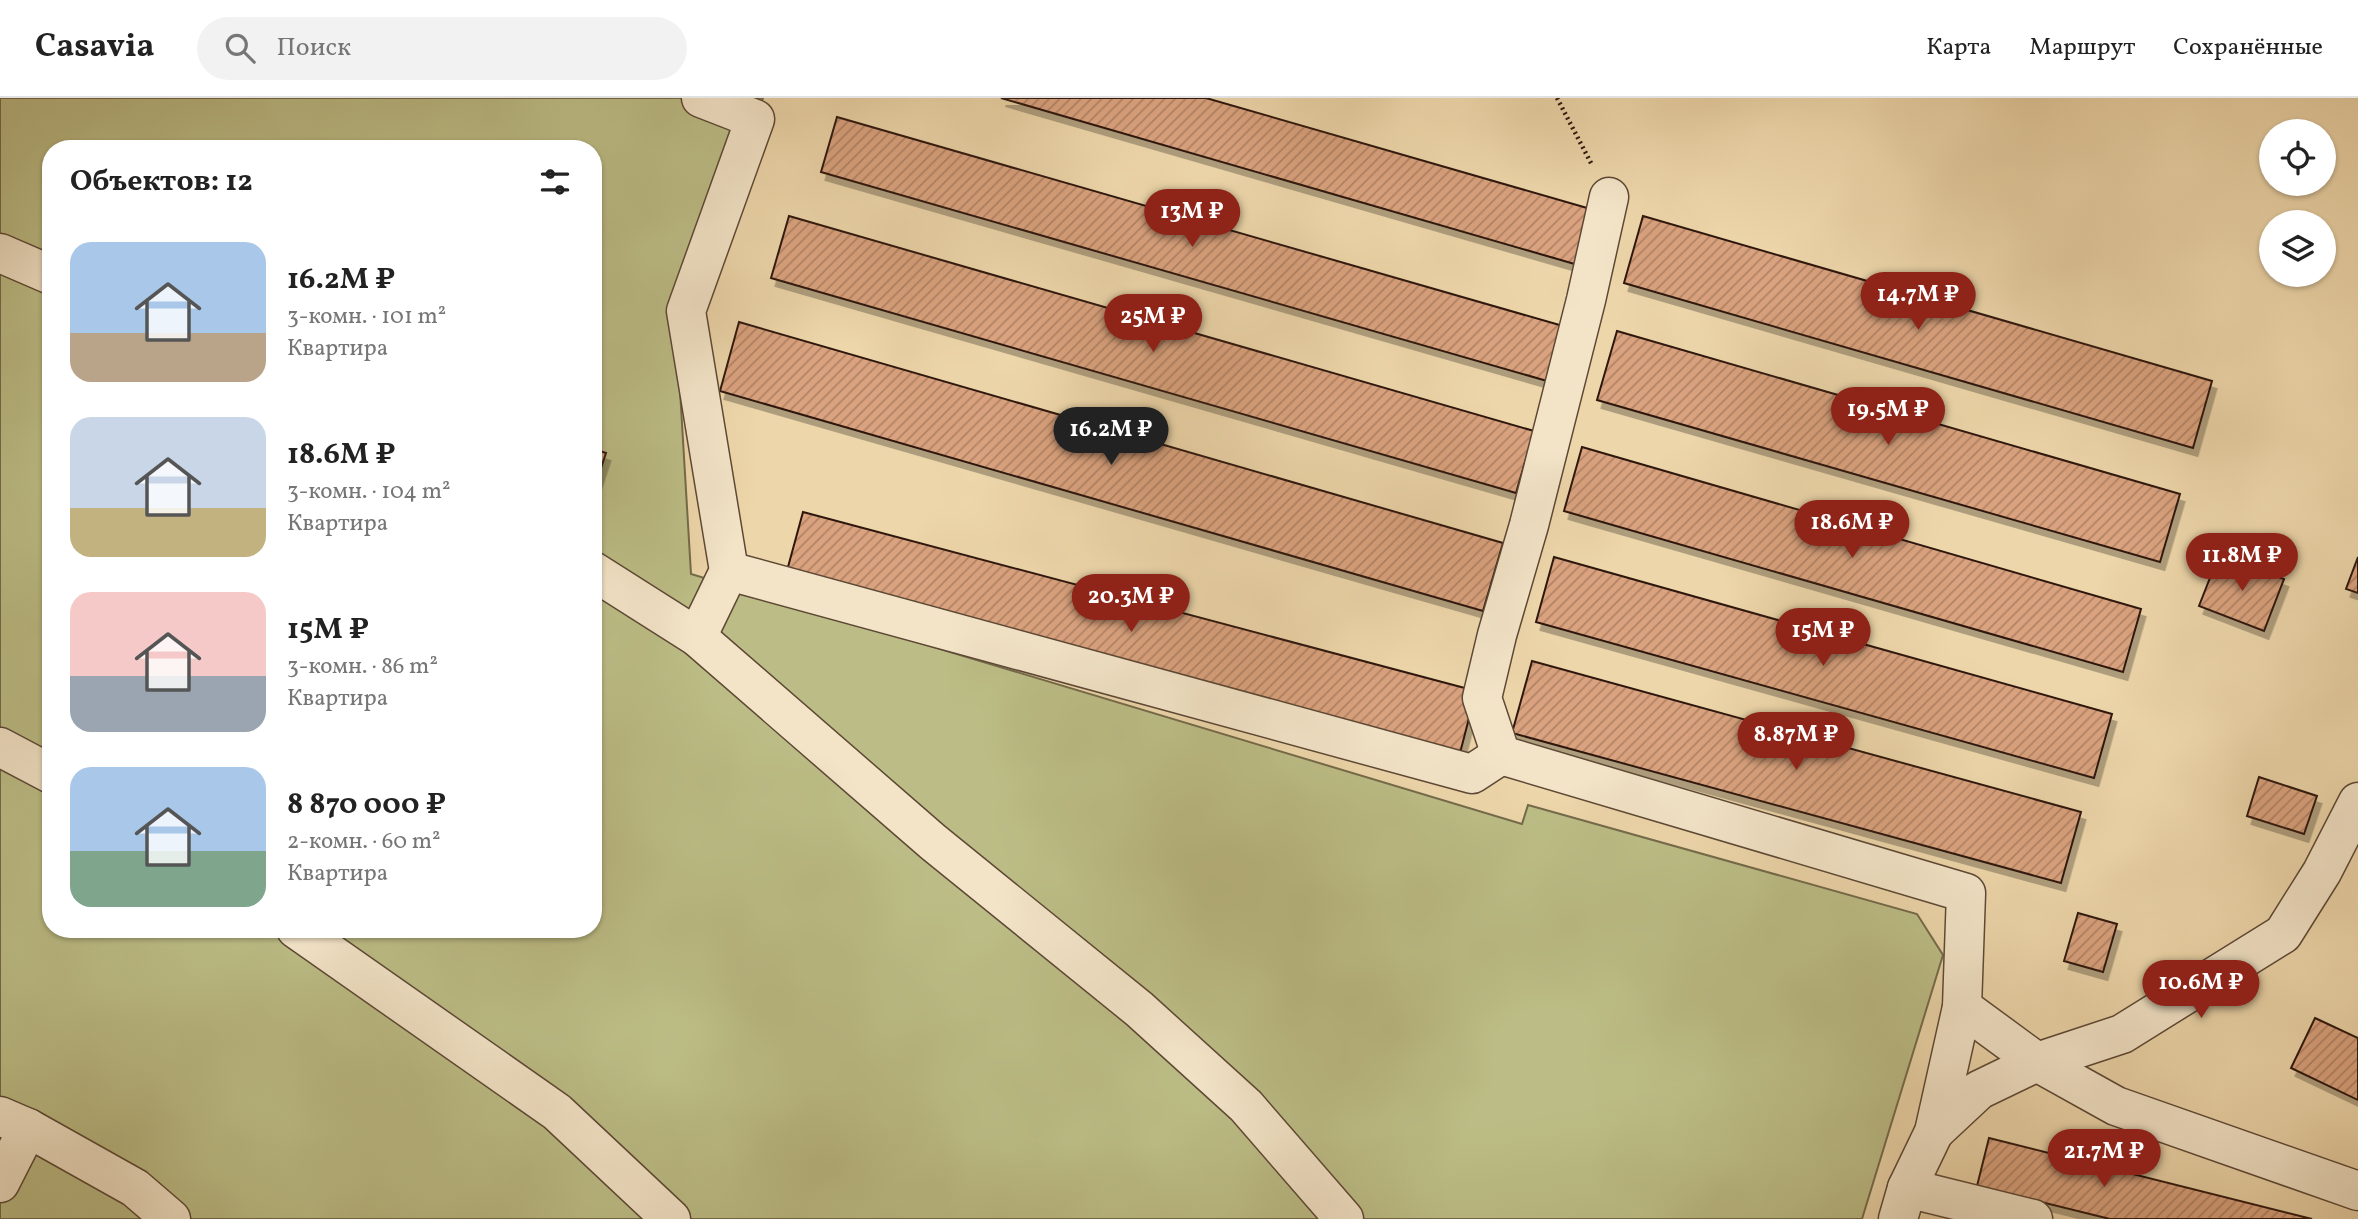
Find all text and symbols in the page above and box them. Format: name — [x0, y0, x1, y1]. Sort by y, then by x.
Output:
search box — [197, 17, 687, 80]
text: Casavia — [35, 25, 155, 71]
icon: search — [221, 29, 259, 67]
text: Поиск — [277, 30, 351, 66]
text: Карта — [1926, 31, 1991, 65]
text: Маршрут — [2029, 31, 2135, 65]
text: Сохранённые — [2173, 31, 2323, 65]
map controls — [2259, 119, 2336, 287]
button: locate — [2259, 119, 2336, 196]
text: Объектов: 12 — [70, 161, 253, 203]
icon: filters — [536, 163, 574, 201]
pin: 13M ₽ — [1143, 190, 1241, 249]
text: 13M ₽ — [1160, 196, 1224, 228]
button: layers — [2259, 210, 2336, 287]
text: 16.2M ₽ — [287, 259, 395, 301]
icon: home — [126, 270, 210, 354]
pin: 14.7M ₽ — [1853, 272, 1983, 332]
text: 14.7M ₽ — [1877, 279, 1959, 311]
pin: 25M ₽ — [1104, 294, 1202, 354]
text: 3-комн. · 101 m² — [287, 301, 446, 333]
text: 25M ₽ — [1120, 301, 1186, 333]
text: Квартира — [287, 333, 388, 365]
pin: 19.5M ₽ — [1823, 388, 1953, 447]
text: 19.5M ₽ — [1847, 394, 1929, 426]
pin: 16.2M ₽ — [1046, 408, 1176, 467]
text: 16.2M ₽ — [1070, 414, 1152, 446]
text: 18.6M ₽ — [287, 434, 396, 476]
icon: home — [126, 445, 210, 529]
text: 3-комн. · 104 m² — [287, 476, 451, 508]
pin: 18.6M ₽ — [1787, 500, 1917, 560]
text: 18.6M ₽ — [1810, 507, 1894, 539]
text: Квартира — [287, 508, 388, 540]
pin: 11.8M ₽ — [2177, 533, 2307, 593]
text: 11.8M ₽ — [2202, 540, 2282, 572]
pin: 20.3M ₽ — [1066, 574, 1196, 634]
text: 20.3M ₽ — [1088, 581, 1174, 613]
pin: 15M ₽ — [1774, 608, 1872, 668]
text: 15M ₽ — [287, 609, 369, 651]
text: 15M ₽ — [1792, 615, 1854, 647]
icon: home — [126, 620, 210, 704]
text: 3-комн. · 86 m² — [287, 651, 438, 683]
text: Квартира — [287, 683, 388, 715]
pin: 8.87M ₽ — [1731, 712, 1861, 772]
text: 8.87M ₽ — [1754, 719, 1838, 751]
text: 8 870 000 ₽ — [287, 784, 446, 826]
icon: home — [126, 795, 210, 879]
text: 2-комн. · 60 m² — [287, 826, 441, 858]
text: Квартира — [287, 858, 388, 890]
pin: 10.6M ₽ — [2136, 960, 2266, 1020]
text: 10.6M ₽ — [2158, 967, 2244, 999]
pin: 21.7M ₽ — [2039, 1130, 2169, 1189]
text: 21.7M ₽ — [2064, 1136, 2144, 1168]

